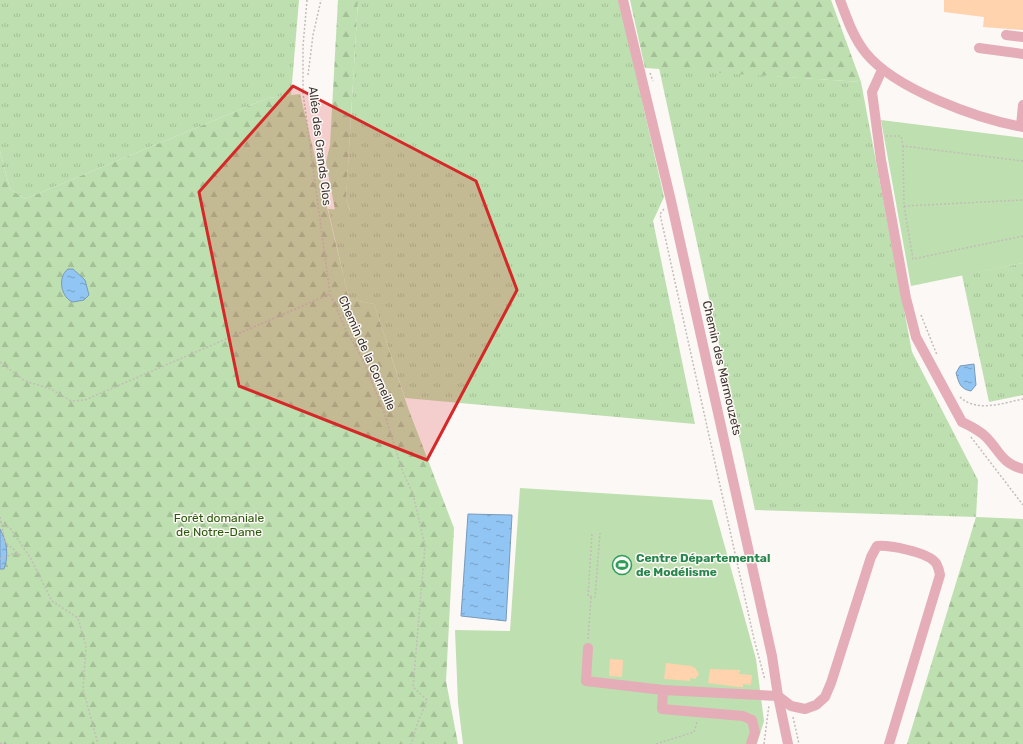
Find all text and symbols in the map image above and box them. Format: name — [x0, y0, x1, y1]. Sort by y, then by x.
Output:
street label: Allée des Grands Clos — [306, 86, 334, 206]
street label: Chemin de la Corneille — [335, 294, 399, 413]
street label: Chemin des Marmouzets — [700, 299, 744, 437]
park label: Forêt domaniale de Notre-Dame — [174, 511, 264, 539]
place label: Centre Départemental de Modélisme — [636, 551, 770, 579]
sports icon: Centre Départemental de Modélisme — [611, 554, 633, 576]

